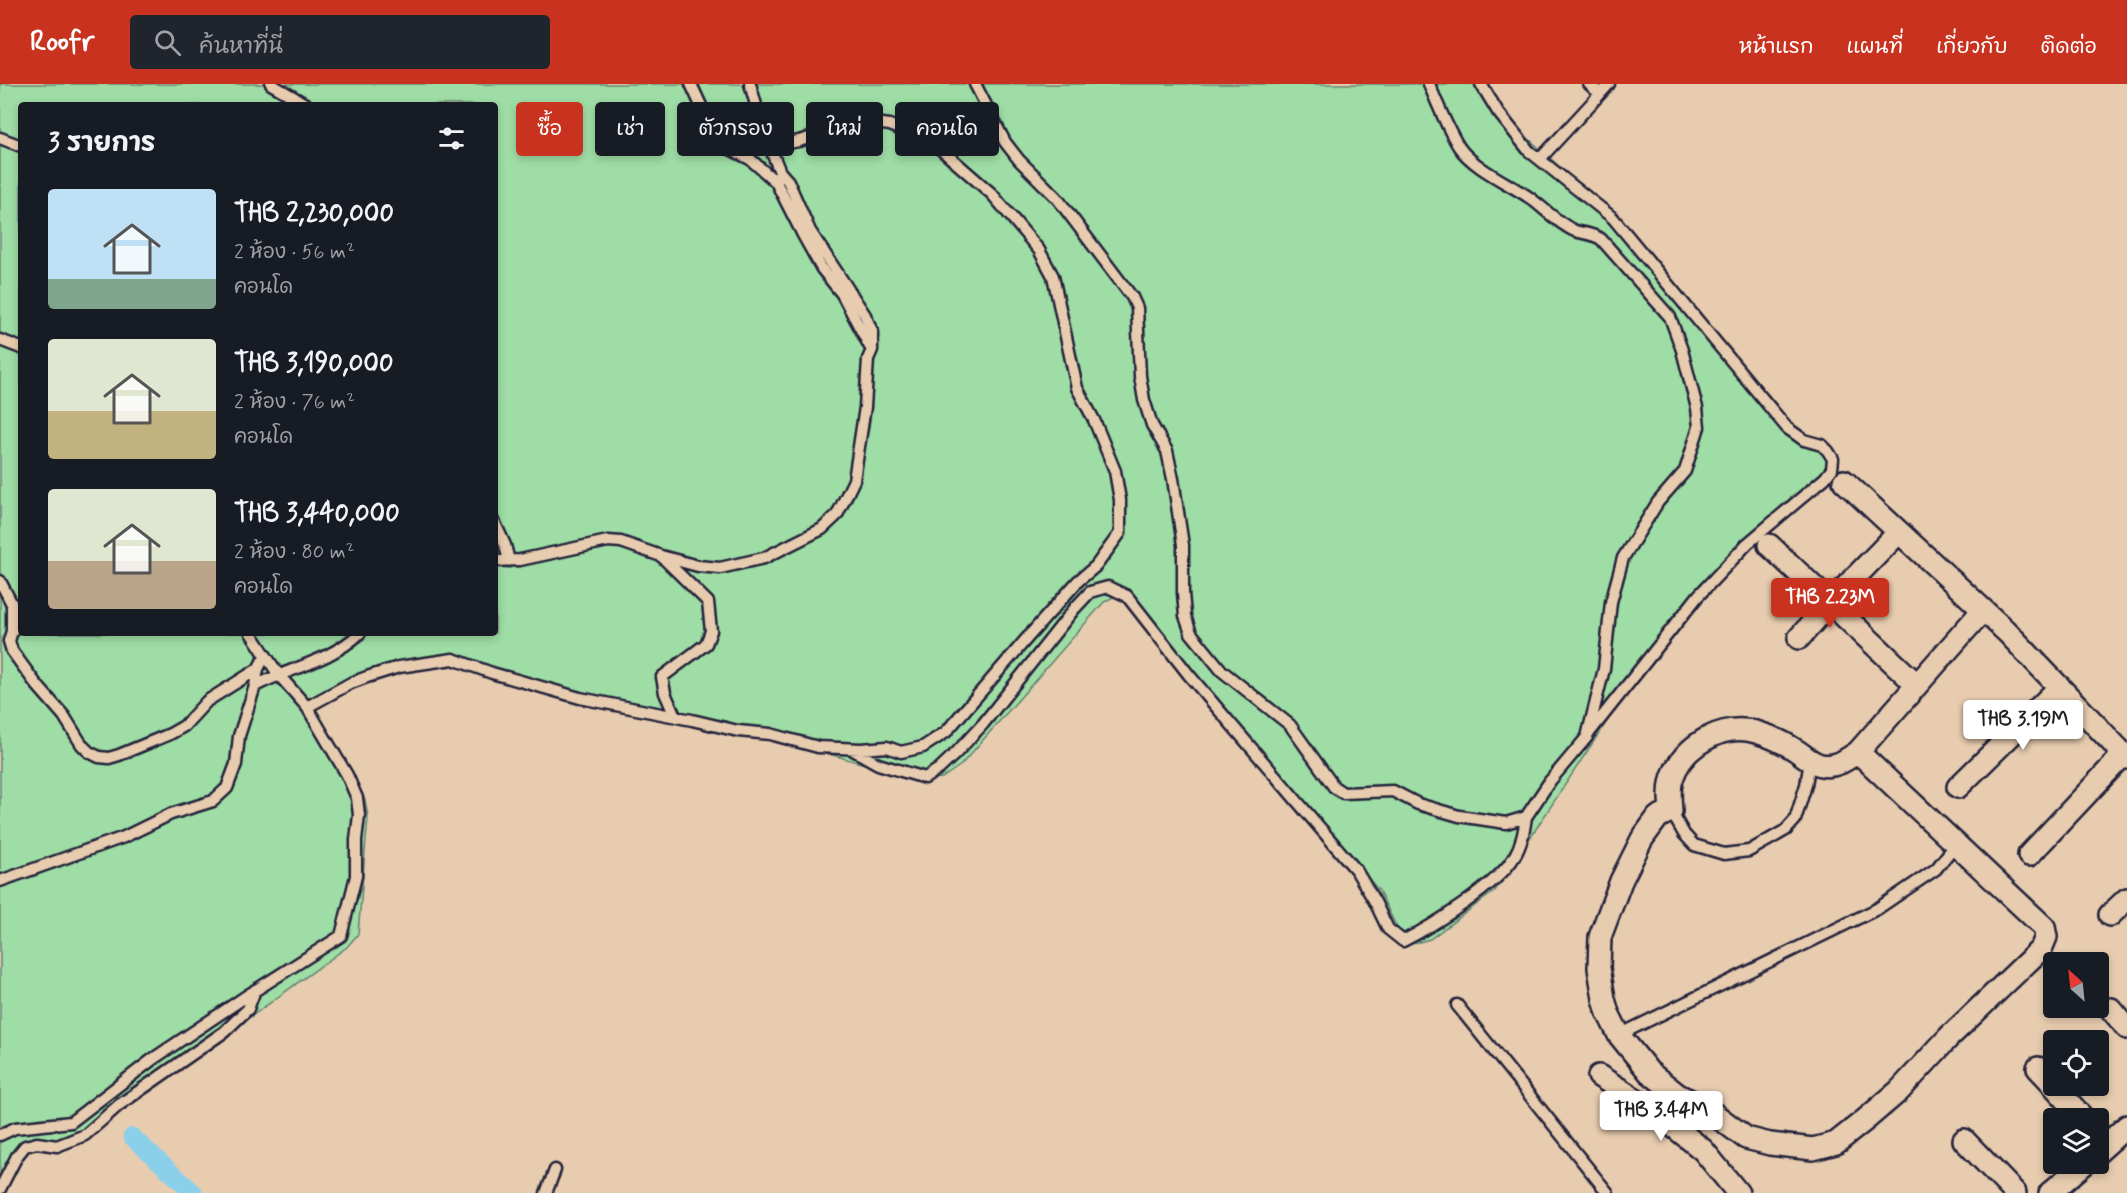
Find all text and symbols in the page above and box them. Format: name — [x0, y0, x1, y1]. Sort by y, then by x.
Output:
search box — [130, 15, 550, 69]
text: Roofr — [30, 24, 94, 61]
icon: search — [151, 26, 184, 59]
text: ค้นหาที่นี่ — [199, 33, 283, 61]
text: หน้าแรก — [1739, 33, 1814, 61]
text: แผนที่ — [1847, 33, 1903, 61]
text: เกี่ยวกับ — [1936, 33, 2008, 61]
text: ติดต่อ — [2041, 33, 2097, 61]
chip: ซื้อ — [516, 102, 583, 156]
chip: เช่า — [595, 102, 665, 156]
chip: ตัวกรอง — [677, 102, 794, 156]
chip: ใหม่ — [806, 102, 883, 156]
chip: คอนโด — [895, 102, 999, 156]
icon: filters — [435, 122, 468, 155]
text: 3 รายการ — [48, 127, 156, 161]
text: THB 2,230,000 — [234, 197, 394, 231]
icon: home — [96, 213, 168, 285]
text: 2 ห้อง · 56 m² — [234, 239, 355, 266]
text: คอนโด — [234, 274, 293, 301]
text: THB 3,190,000 — [234, 347, 394, 381]
icon: home — [96, 363, 168, 435]
text: 2 ห้อง · 76 m² — [234, 389, 355, 416]
text: คอนโด — [234, 424, 293, 451]
text: THB 3,440,000 — [234, 497, 400, 531]
icon: home — [96, 513, 168, 585]
text: 2 ห้อง · 80 m² — [234, 539, 354, 566]
text: คอนโด — [234, 574, 293, 601]
pin: THB 2.23M — [1761, 578, 1899, 629]
text: THB 2.23M — [1785, 584, 1875, 611]
pin: THB 3.19M — [1954, 700, 2092, 751]
text: THB 3.19M — [1977, 706, 2069, 733]
north arrow — [2043, 952, 2109, 1018]
map controls — [2043, 952, 2109, 1174]
button: locate — [2043, 1030, 2109, 1096]
pin: THB 3.44M — [1592, 1091, 1730, 1142]
text: THB 3.44M — [1614, 1097, 1708, 1124]
button: layers — [2043, 1108, 2109, 1174]

